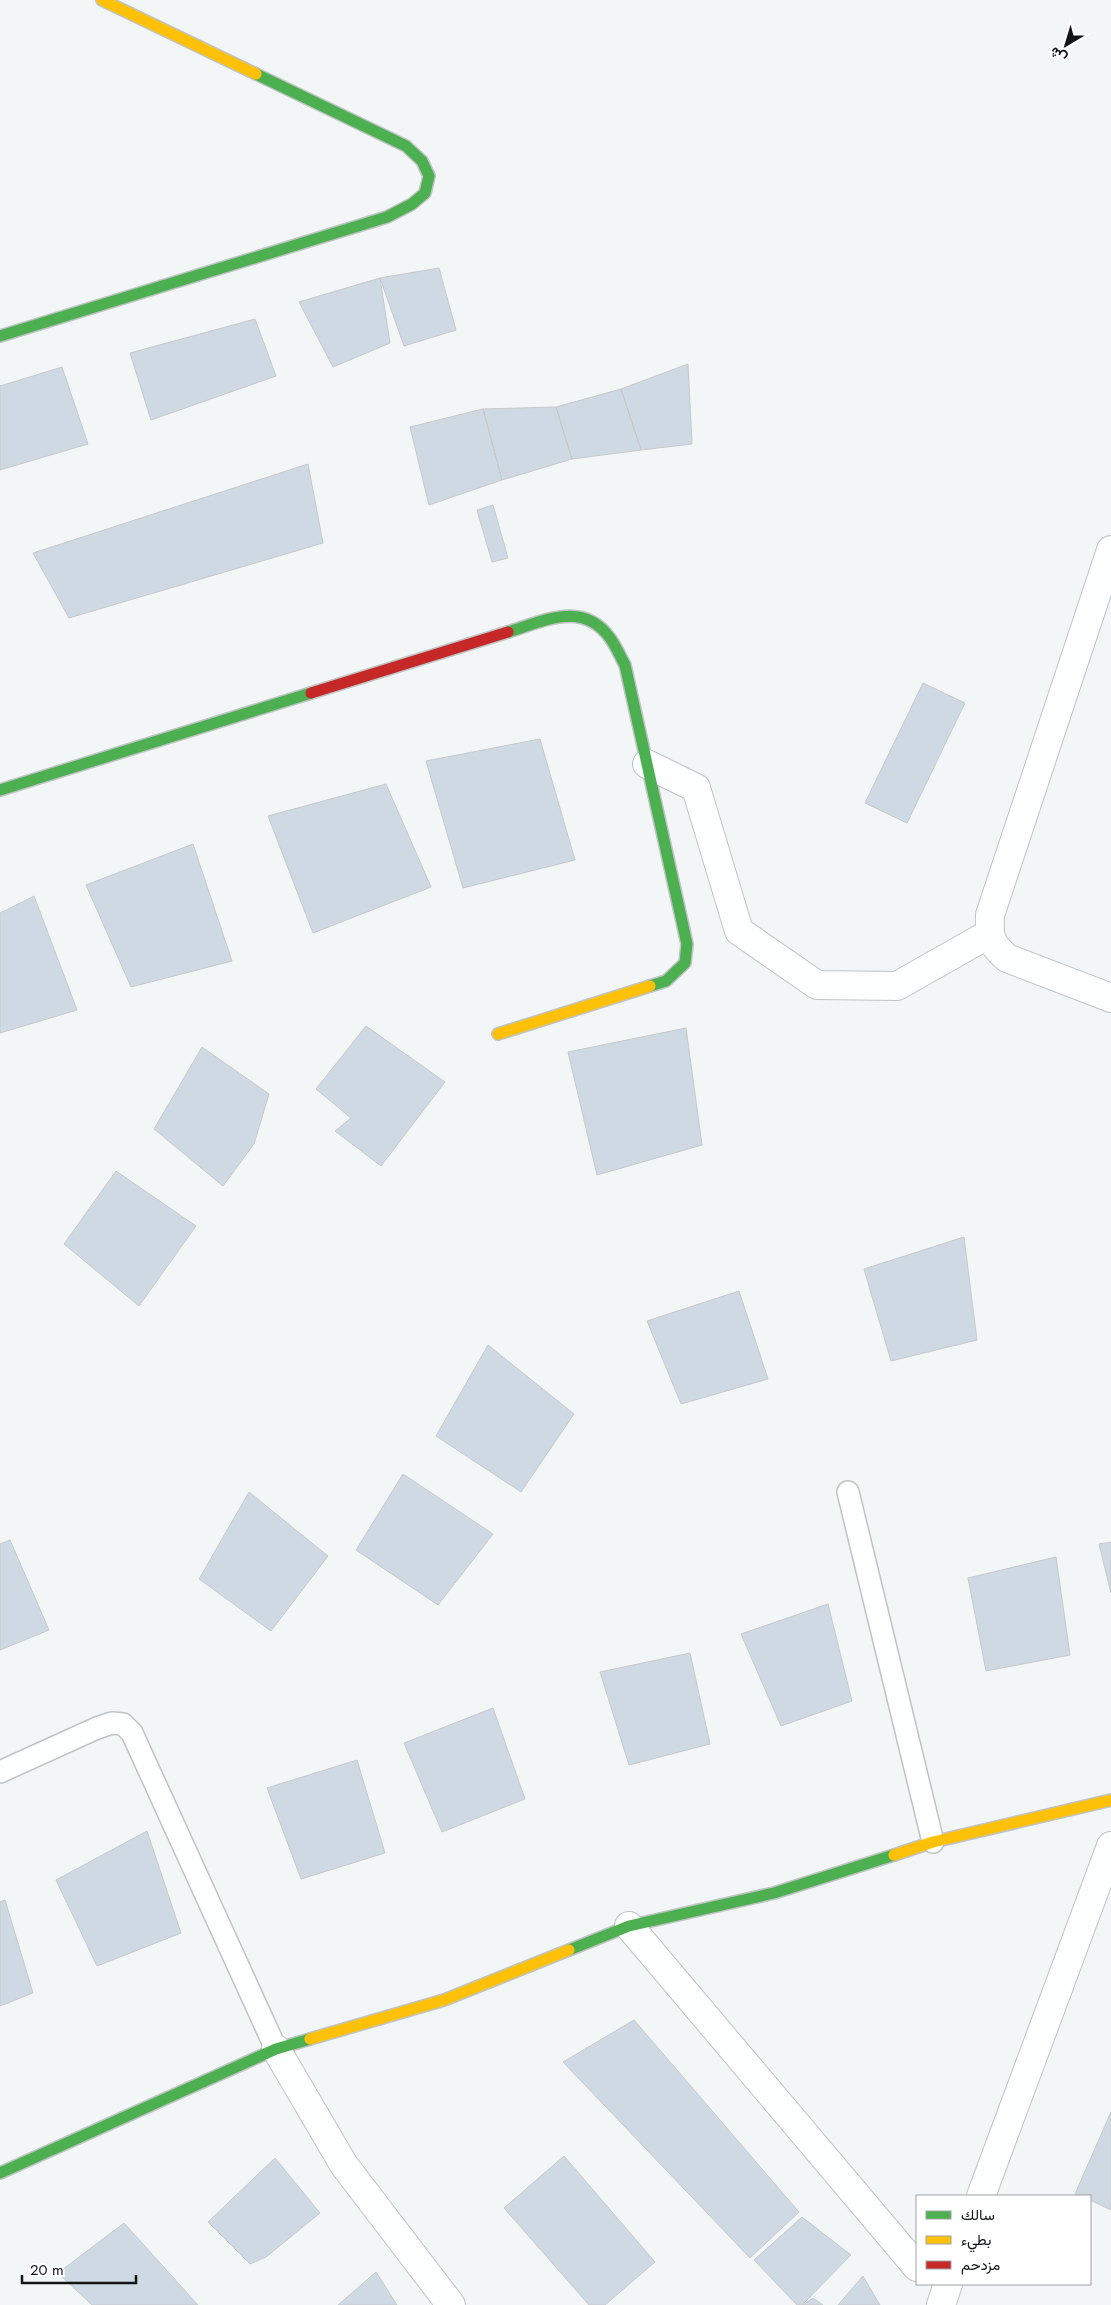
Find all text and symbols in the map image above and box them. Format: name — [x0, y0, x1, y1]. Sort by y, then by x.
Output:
north arrow — [1041, 20, 1091, 70]
text: ش — [1045, 42, 1071, 68]
legend — [916, 2195, 1091, 2285]
text: سالك — [961, 2204, 995, 2226]
text: بطيء — [961, 2229, 991, 2253]
scale bar — [22, 2252, 136, 2284]
text: مزدحم — [961, 2254, 1000, 2276]
text: 20 m — [30, 2259, 64, 2281]

